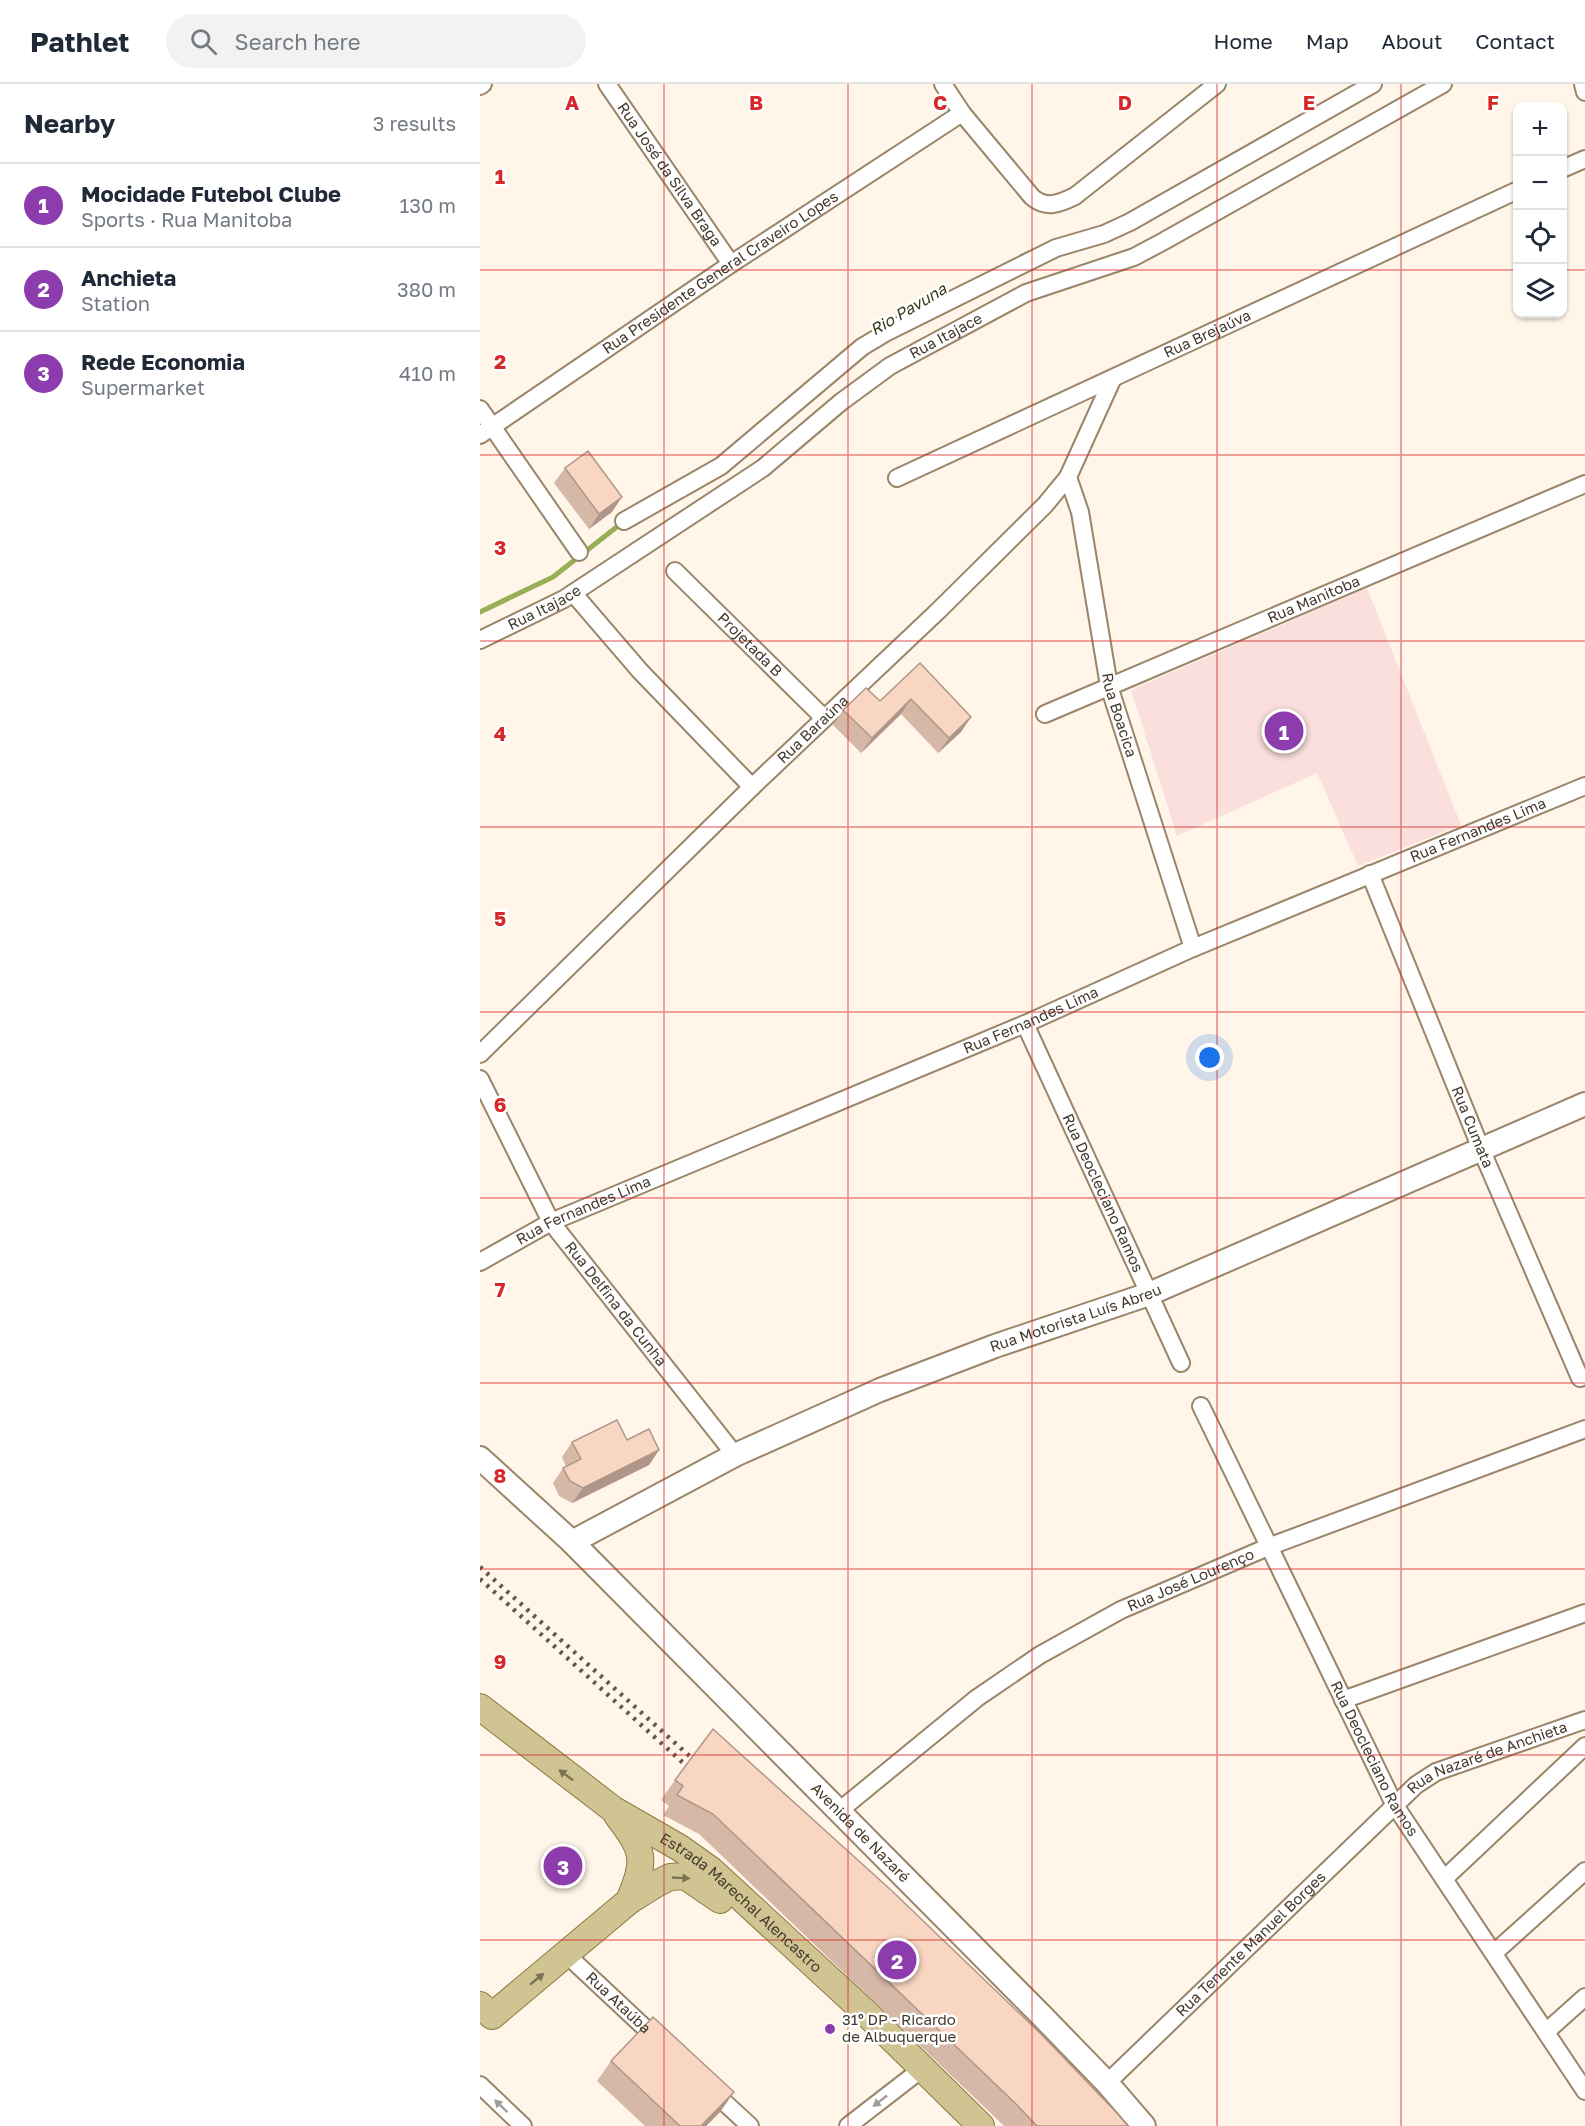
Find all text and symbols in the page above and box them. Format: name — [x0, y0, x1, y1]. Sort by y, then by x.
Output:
search box — [166, 14, 586, 68]
text: Pathlet — [30, 25, 130, 58]
icon: search — [187, 25, 220, 58]
text: Search here — [235, 28, 361, 55]
text: Home — [1213, 28, 1273, 54]
text: Map — [1306, 28, 1349, 54]
text: About — [1382, 28, 1442, 54]
text: Contact — [1475, 28, 1555, 54]
text: A — [565, 90, 579, 114]
text: B — [749, 90, 763, 114]
text: C — [933, 90, 947, 114]
text: D — [1118, 90, 1132, 114]
text: E — [1303, 90, 1315, 114]
text: F — [1487, 90, 1499, 114]
street label: Rua José da Silva Braga — [614, 99, 726, 249]
map controls — [1513, 102, 1567, 318]
button: + — [1513, 102, 1567, 156]
text: Nearby — [24, 108, 115, 139]
text: 3 results — [373, 111, 456, 135]
button: − — [1513, 156, 1567, 210]
text: 1 — [495, 164, 505, 188]
text: Mocidade Futebol Clube — [81, 180, 341, 207]
street label: Rua Presidente General Craveiro Lopes — [598, 187, 841, 357]
text: 1 — [38, 193, 49, 217]
text: 130 m — [400, 193, 456, 217]
text: Sports · Rua Manitoba — [81, 207, 292, 231]
button: locate — [1513, 210, 1567, 264]
text: Anchieta — [81, 264, 176, 291]
button: layers — [1513, 264, 1567, 318]
text: 2 — [37, 277, 50, 301]
text: 380 m — [397, 277, 456, 301]
water label: Rio Pavuna — [866, 278, 951, 340]
text: Station — [81, 291, 150, 315]
street label: Rua Brejaúva — [1161, 305, 1253, 361]
street label: Rua Itajace — [906, 308, 985, 362]
text: Rede Economia — [81, 348, 245, 375]
text: 2 — [494, 349, 506, 373]
text: 3 — [37, 361, 50, 385]
text: 410 m — [399, 361, 456, 385]
text: Supermarket — [81, 375, 205, 399]
text: 3 — [494, 535, 506, 559]
street label: Rua Manitoba — [1264, 571, 1362, 626]
street label: Rua Itajace — [504, 580, 584, 633]
street label: Projetada B — [714, 608, 786, 680]
street label: Rua Boacica — [1099, 671, 1141, 759]
street label: Rua Baraúna — [773, 691, 851, 766]
pin: 1 — [1264, 708, 1304, 754]
text: 4 — [494, 721, 506, 745]
street label: Rua Fernandes Lima — [1407, 793, 1548, 865]
text: 5 — [494, 906, 506, 930]
street label: Rua Fernandes Lima — [960, 982, 1101, 1057]
your location — [1195, 1043, 1224, 1072]
street label: Rua Cumata — [1449, 1083, 1498, 1170]
text: 6 — [494, 1092, 506, 1116]
street label: Rua Deocleciano Ramos — [1059, 1110, 1148, 1275]
street label: Rua Fernandes Lima — [513, 1171, 653, 1248]
street label: Rua Delfina da Cunha — [562, 1237, 671, 1369]
text: 7 — [495, 1277, 506, 1301]
street label: Rua Motorista Luís Abreu — [987, 1280, 1164, 1355]
text: 8 — [494, 1463, 506, 1487]
street label: Rua José Lourenço — [1124, 1544, 1256, 1614]
text: 9 — [494, 1649, 506, 1673]
street label: Rua Deocleciano Ramos — [1328, 1678, 1423, 1839]
street label: Rua Nazaré de Anchieta — [1403, 1717, 1569, 1797]
one-way arrow — [559, 1769, 575, 1781]
street label: Avenida de Nazaré — [808, 1779, 914, 1886]
street label: Estrada Marechal Alencastro — [657, 1829, 826, 1976]
pin: 3 — [544, 1844, 583, 1888]
street label: Rua Tenente Manuel Borges — [1172, 1867, 1329, 2020]
one-way arrow — [672, 1873, 691, 1882]
pin: 2 — [878, 1938, 916, 1982]
street label: Rua Ataúba — [583, 1968, 655, 2037]
one-way arrow — [530, 1973, 545, 1985]
place label: 31º DP - Ricardo de Albuquerque — [842, 2010, 957, 2045]
marker: 31º DP - Ricardo de Albuquerque — [823, 2022, 837, 2036]
one-way arrow — [872, 2095, 888, 2107]
one-way arrow — [495, 2099, 509, 2113]

